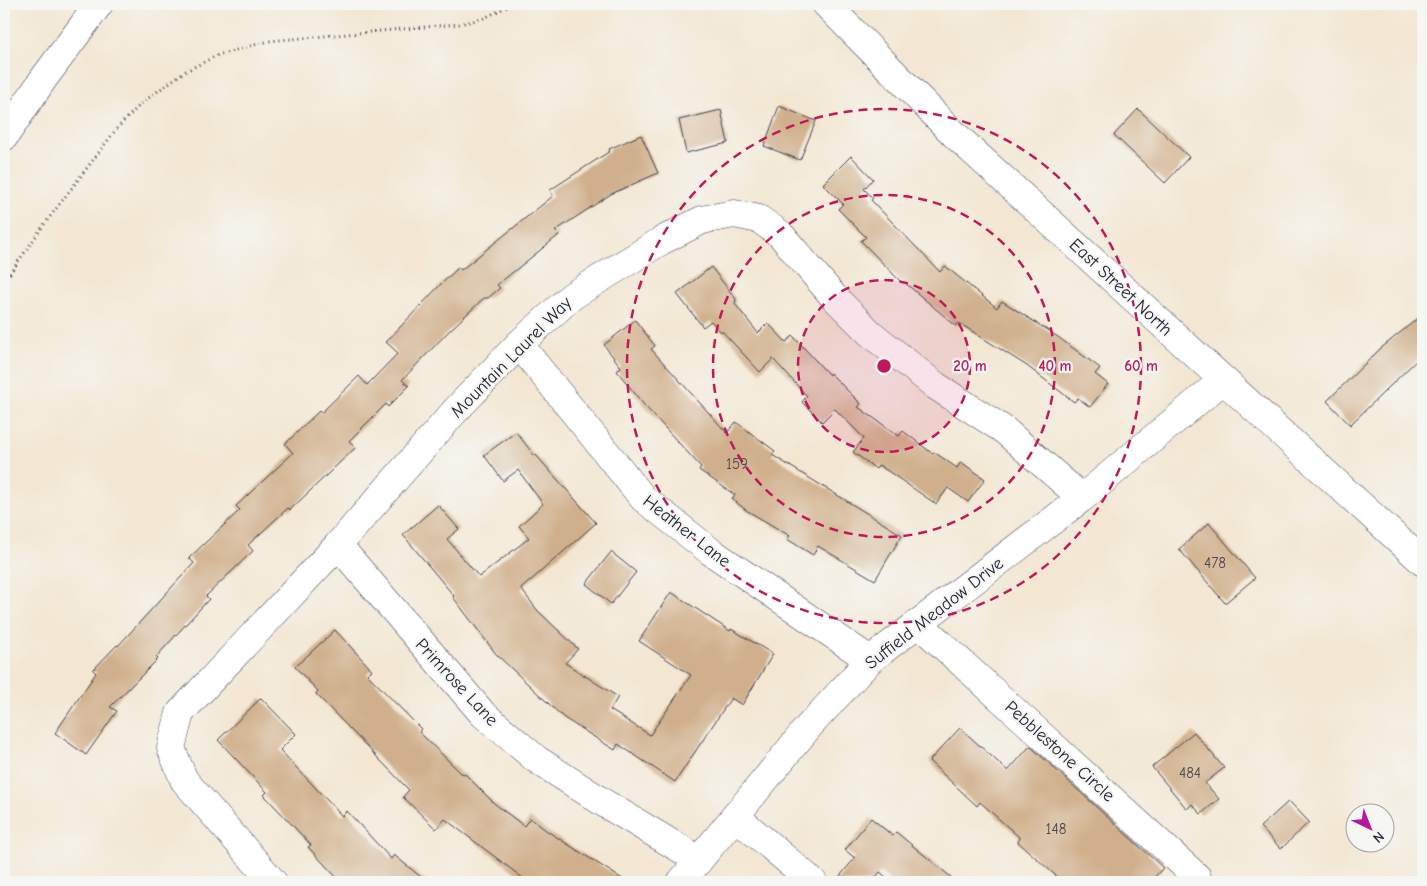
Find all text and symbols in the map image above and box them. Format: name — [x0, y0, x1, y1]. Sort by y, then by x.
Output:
street label: East Street North — [1065, 234, 1177, 340]
street label: Mountain Laurel Way — [447, 292, 577, 422]
centre of rings — [875, 357, 893, 375]
text: 20 m — [953, 357, 987, 375]
text: 40 m — [1039, 357, 1072, 375]
text: 60 m — [1124, 357, 1158, 375]
house number: 159 — [726, 455, 748, 473]
street label: Heather Lane — [639, 491, 735, 572]
street label: Suffield Meadow Drive — [861, 553, 1008, 674]
house number: 478 — [1204, 554, 1226, 572]
street label: Primrose Lane — [411, 634, 502, 730]
street label: Pebblestone Circle — [1000, 697, 1119, 806]
house number: 484 — [1179, 764, 1201, 782]
north arrow — [1344, 804, 1394, 854]
house number: 148 — [1046, 820, 1066, 838]
text: N — [1369, 828, 1388, 846]

